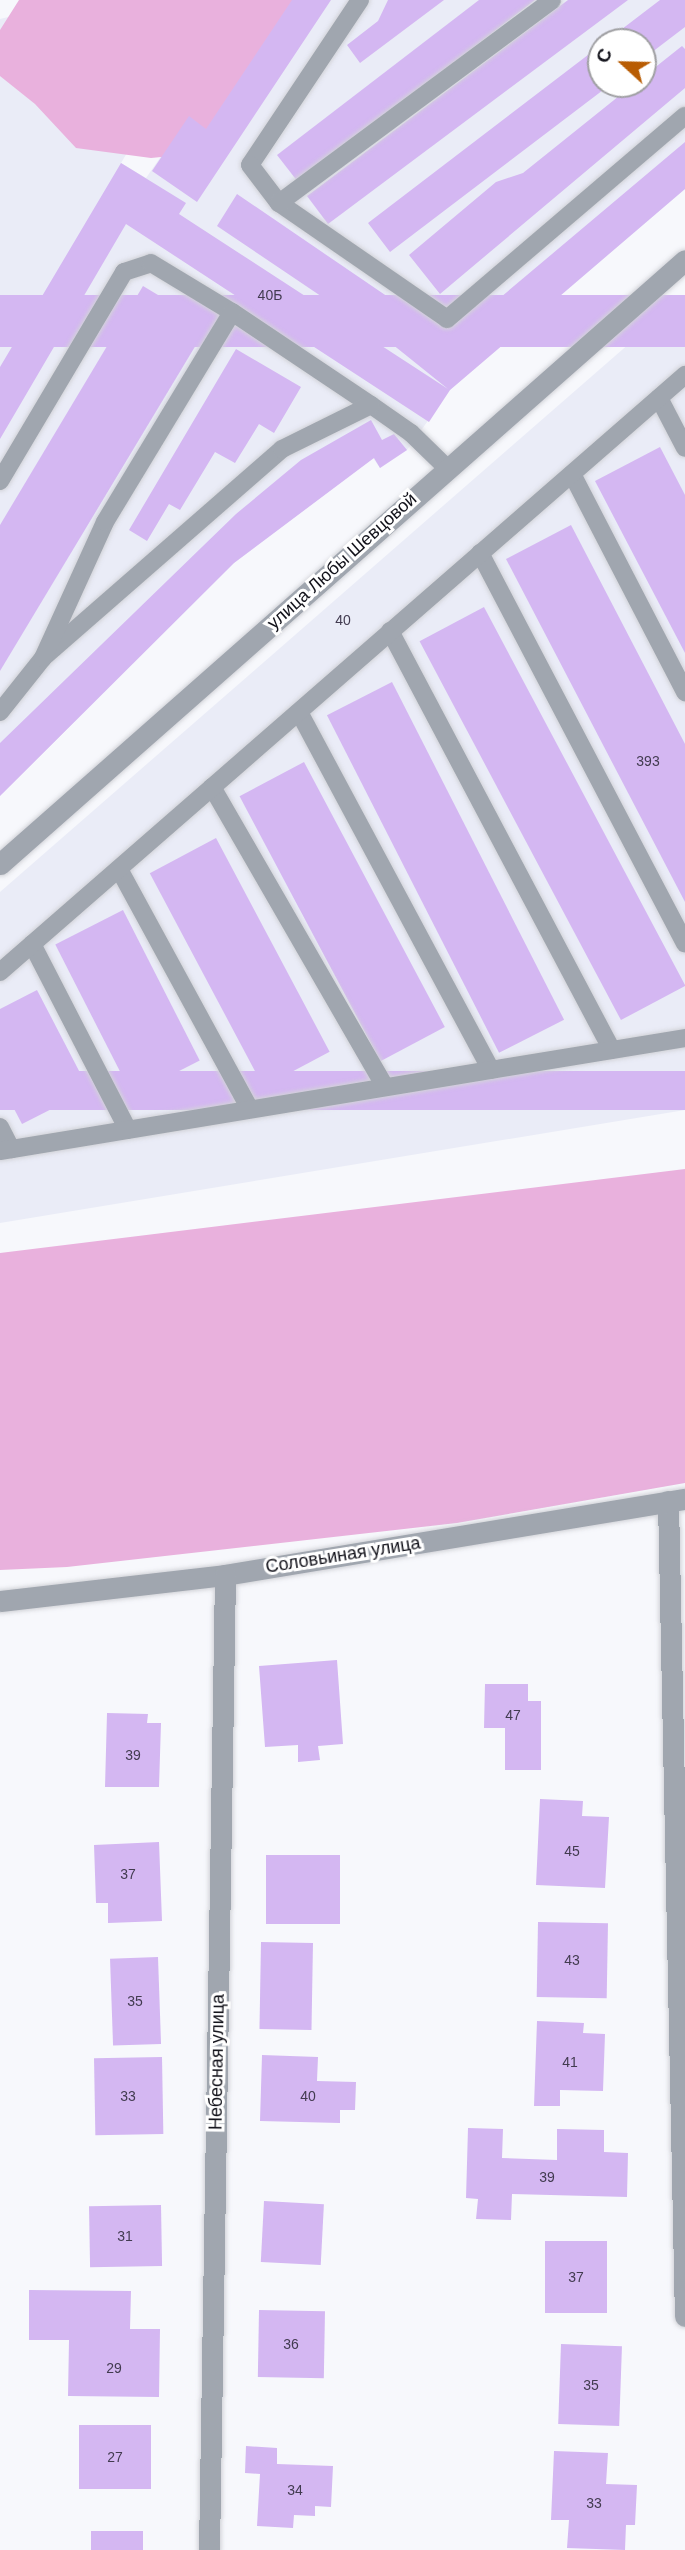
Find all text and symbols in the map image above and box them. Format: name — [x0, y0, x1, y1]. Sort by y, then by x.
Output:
north arrow — [587, 28, 657, 98]
text: С — [592, 45, 616, 66]
house number: 40Б — [258, 287, 282, 303]
street label: улица Любы Шевцовой — [263, 488, 421, 634]
house number: 40 — [335, 612, 351, 628]
house number: 393 — [636, 753, 660, 769]
street label: Соловьиная улица — [264, 1532, 422, 1578]
house number: 47 — [505, 1707, 521, 1723]
house number: 39 — [125, 1747, 141, 1763]
house number: 45 — [564, 1843, 580, 1859]
house number: 37 — [120, 1866, 136, 1882]
house number: 43 — [564, 1952, 580, 1968]
house number: 35 — [127, 1993, 143, 2009]
street label: Небесная улица — [205, 1994, 229, 2130]
house number: 41 — [562, 2054, 578, 2070]
house number: 33 — [120, 2088, 136, 2104]
house number: 40 — [300, 2088, 316, 2104]
house number: 39 — [539, 2169, 555, 2185]
house number: 31 — [117, 2228, 133, 2244]
house number: 37 — [568, 2269, 584, 2285]
house number: 36 — [283, 2336, 299, 2352]
house number: 29 — [106, 2360, 122, 2376]
house number: 35 — [583, 2377, 599, 2393]
house number: 27 — [107, 2449, 123, 2465]
house number: 34 — [287, 2482, 303, 2498]
house number: 33 — [586, 2495, 602, 2511]

